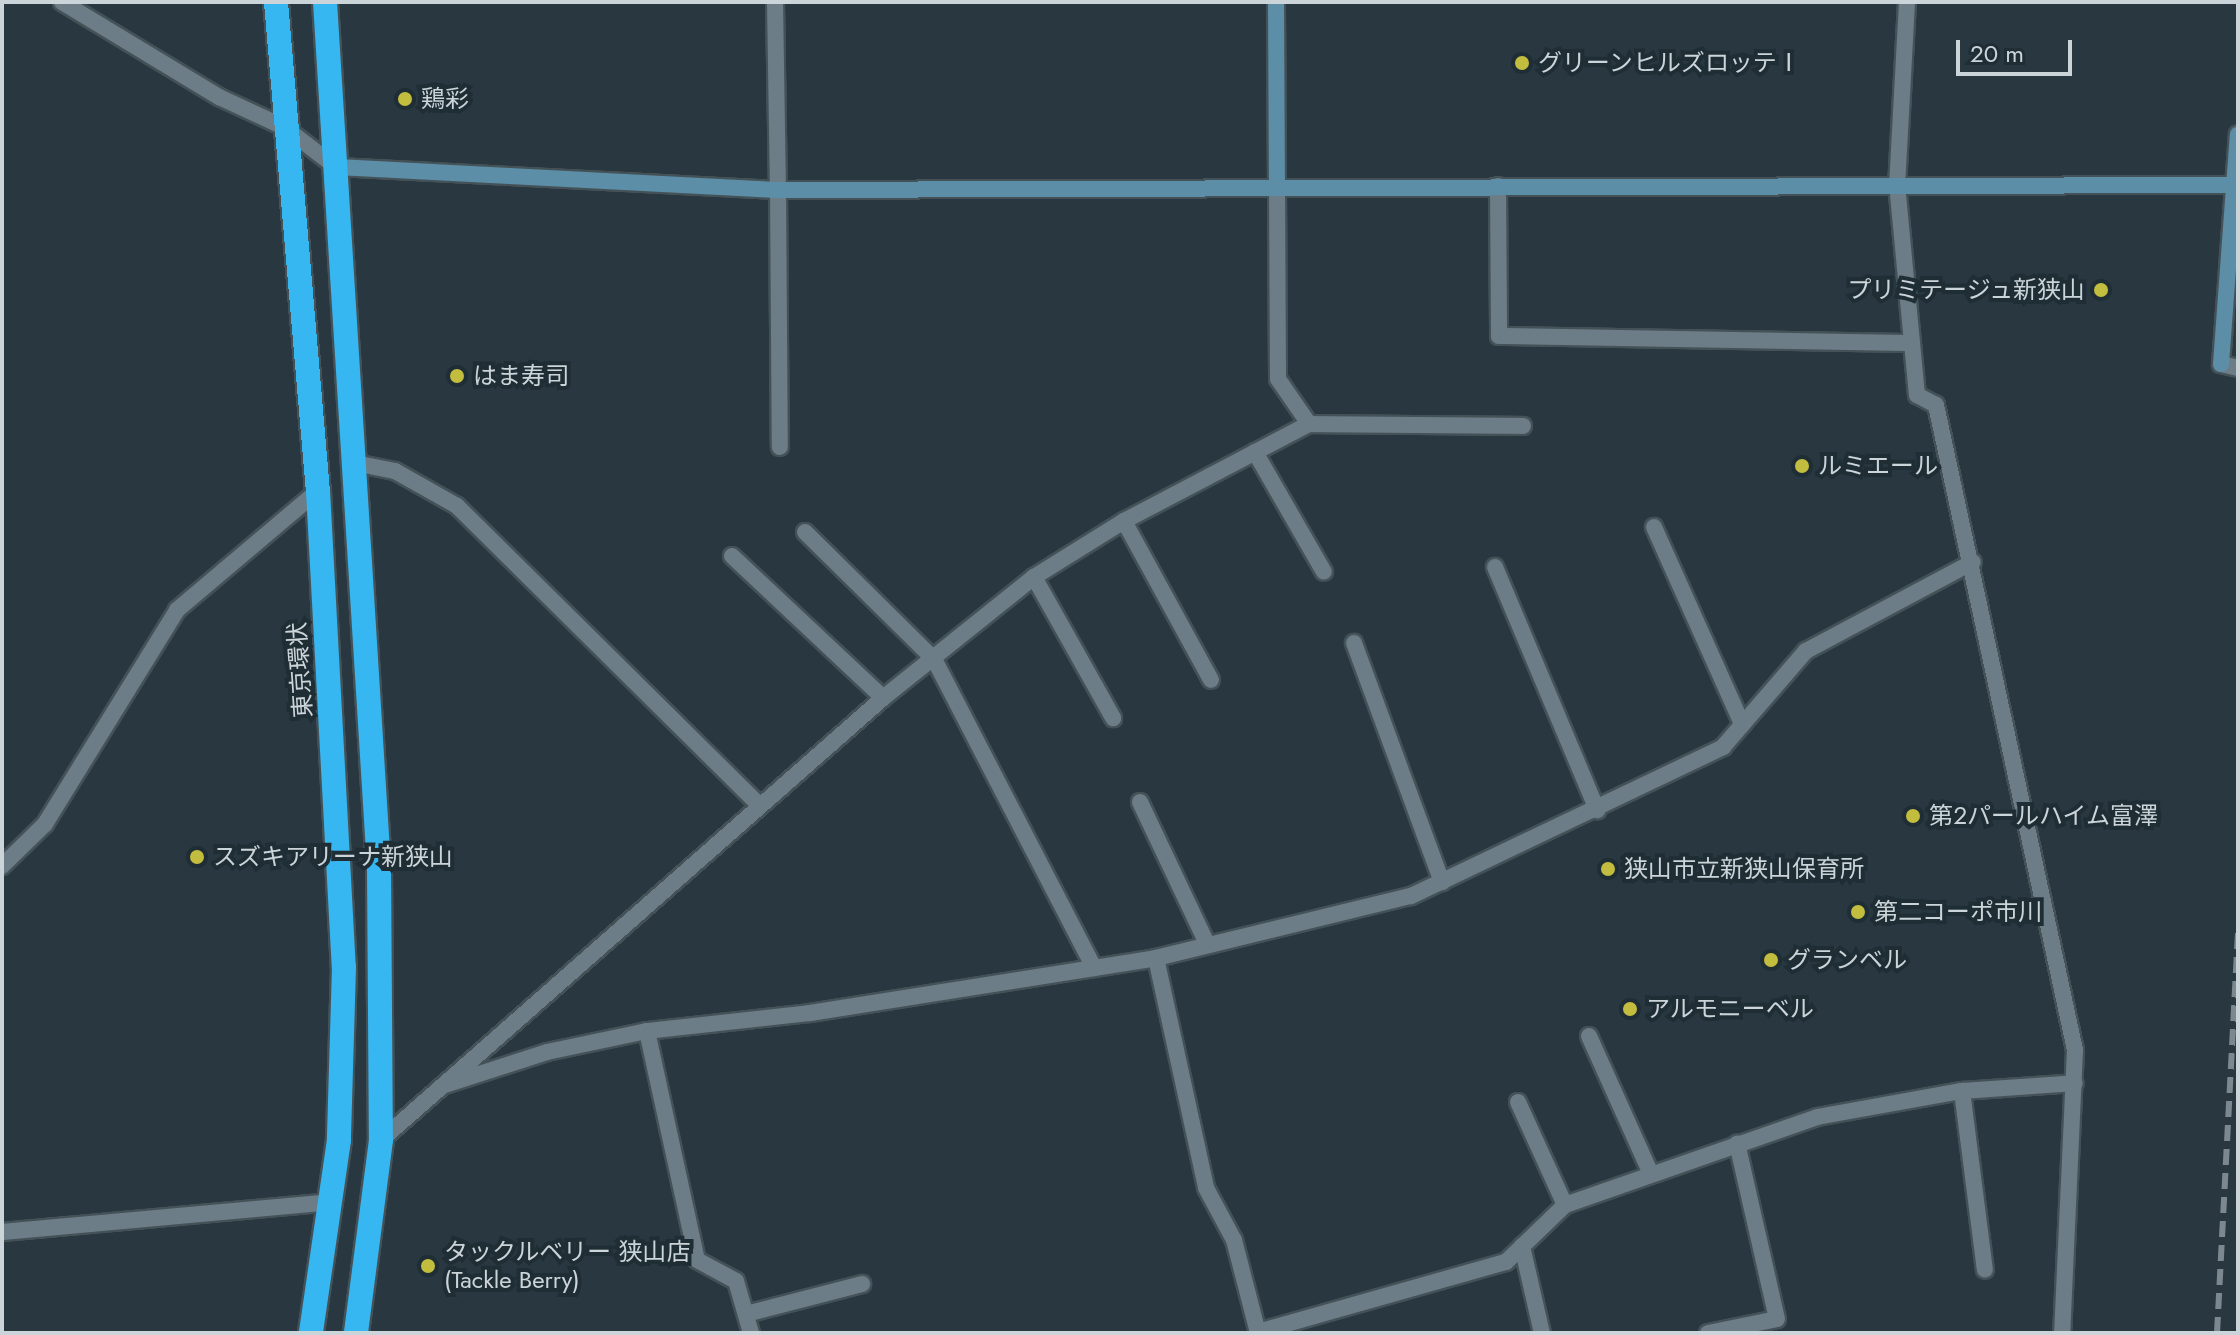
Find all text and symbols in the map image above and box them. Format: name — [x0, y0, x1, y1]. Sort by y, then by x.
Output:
scale bar — [1960, 24, 2076, 74]
text: 20 m — [1970, 36, 2024, 71]
place label: グリーンヒルズロッテⅠ — [1538, 49, 1802, 77]
marker: グリーンヒルズロッテⅠ — [1513, 54, 1531, 72]
place label: 鶏彩 — [421, 85, 469, 113]
marker: 鶏彩 — [396, 90, 414, 108]
place label: プリミテージュ新狭山 — [1845, 276, 2085, 304]
marker: プリミテージュ新狭山 — [2092, 281, 2110, 299]
place label: はま寿司 — [473, 362, 569, 390]
marker: はま寿司 — [448, 367, 466, 385]
place label: ルミエール — [1818, 452, 1938, 480]
marker: ルミエール — [1793, 457, 1811, 475]
street label: 東京環状 — [282, 621, 318, 719]
place label: 第２パールハイム富澤 — [1929, 802, 2159, 830]
marker: 第２パールハイム富澤 — [1904, 807, 1922, 825]
place label: スズキアリーナ新狭山 — [213, 843, 453, 871]
marker: スズキアリーナ新狭山 — [188, 848, 206, 866]
place label: 狭山市立新狭山保育所 — [1624, 855, 1864, 883]
marker: 狭山市立新狭山保育所 — [1599, 860, 1617, 878]
place label: 第二コーポ市川 — [1874, 898, 2042, 926]
marker: 第二コーポ市川 — [1849, 903, 1867, 921]
place label: グランベル — [1787, 946, 1907, 974]
marker: グランベル — [1762, 951, 1780, 969]
place label: アルモニーベル — [1646, 995, 1814, 1023]
marker: アルモニーベル — [1621, 1000, 1639, 1018]
place label: タックルベリー 狭山店 (Tackle Berry) — [444, 1238, 691, 1294]
marker: タックルベリー 狭山店 (Tackle Berry) — [419, 1257, 437, 1275]

